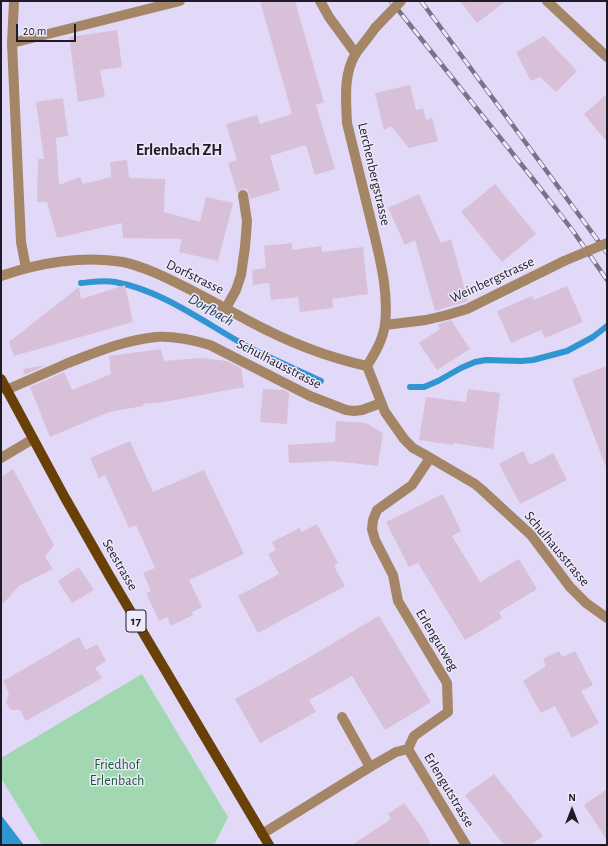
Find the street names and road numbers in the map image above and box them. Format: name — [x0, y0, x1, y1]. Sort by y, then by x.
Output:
street label: Lerchenbergstrasse — [354, 121, 394, 227]
street label: Weinbergstrasse — [447, 253, 537, 307]
street label: Dorfstrasse — [164, 256, 226, 298]
street label: Schulhausstrasse — [234, 335, 324, 393]
street label: Schulhausstrasse — [521, 508, 593, 590]
street label: Seestrasse — [99, 536, 141, 594]
street label: Erlengutweg — [412, 606, 462, 674]
road number: 17 — [126, 610, 146, 632]
street label: Erlengutstrasse — [420, 750, 478, 830]

